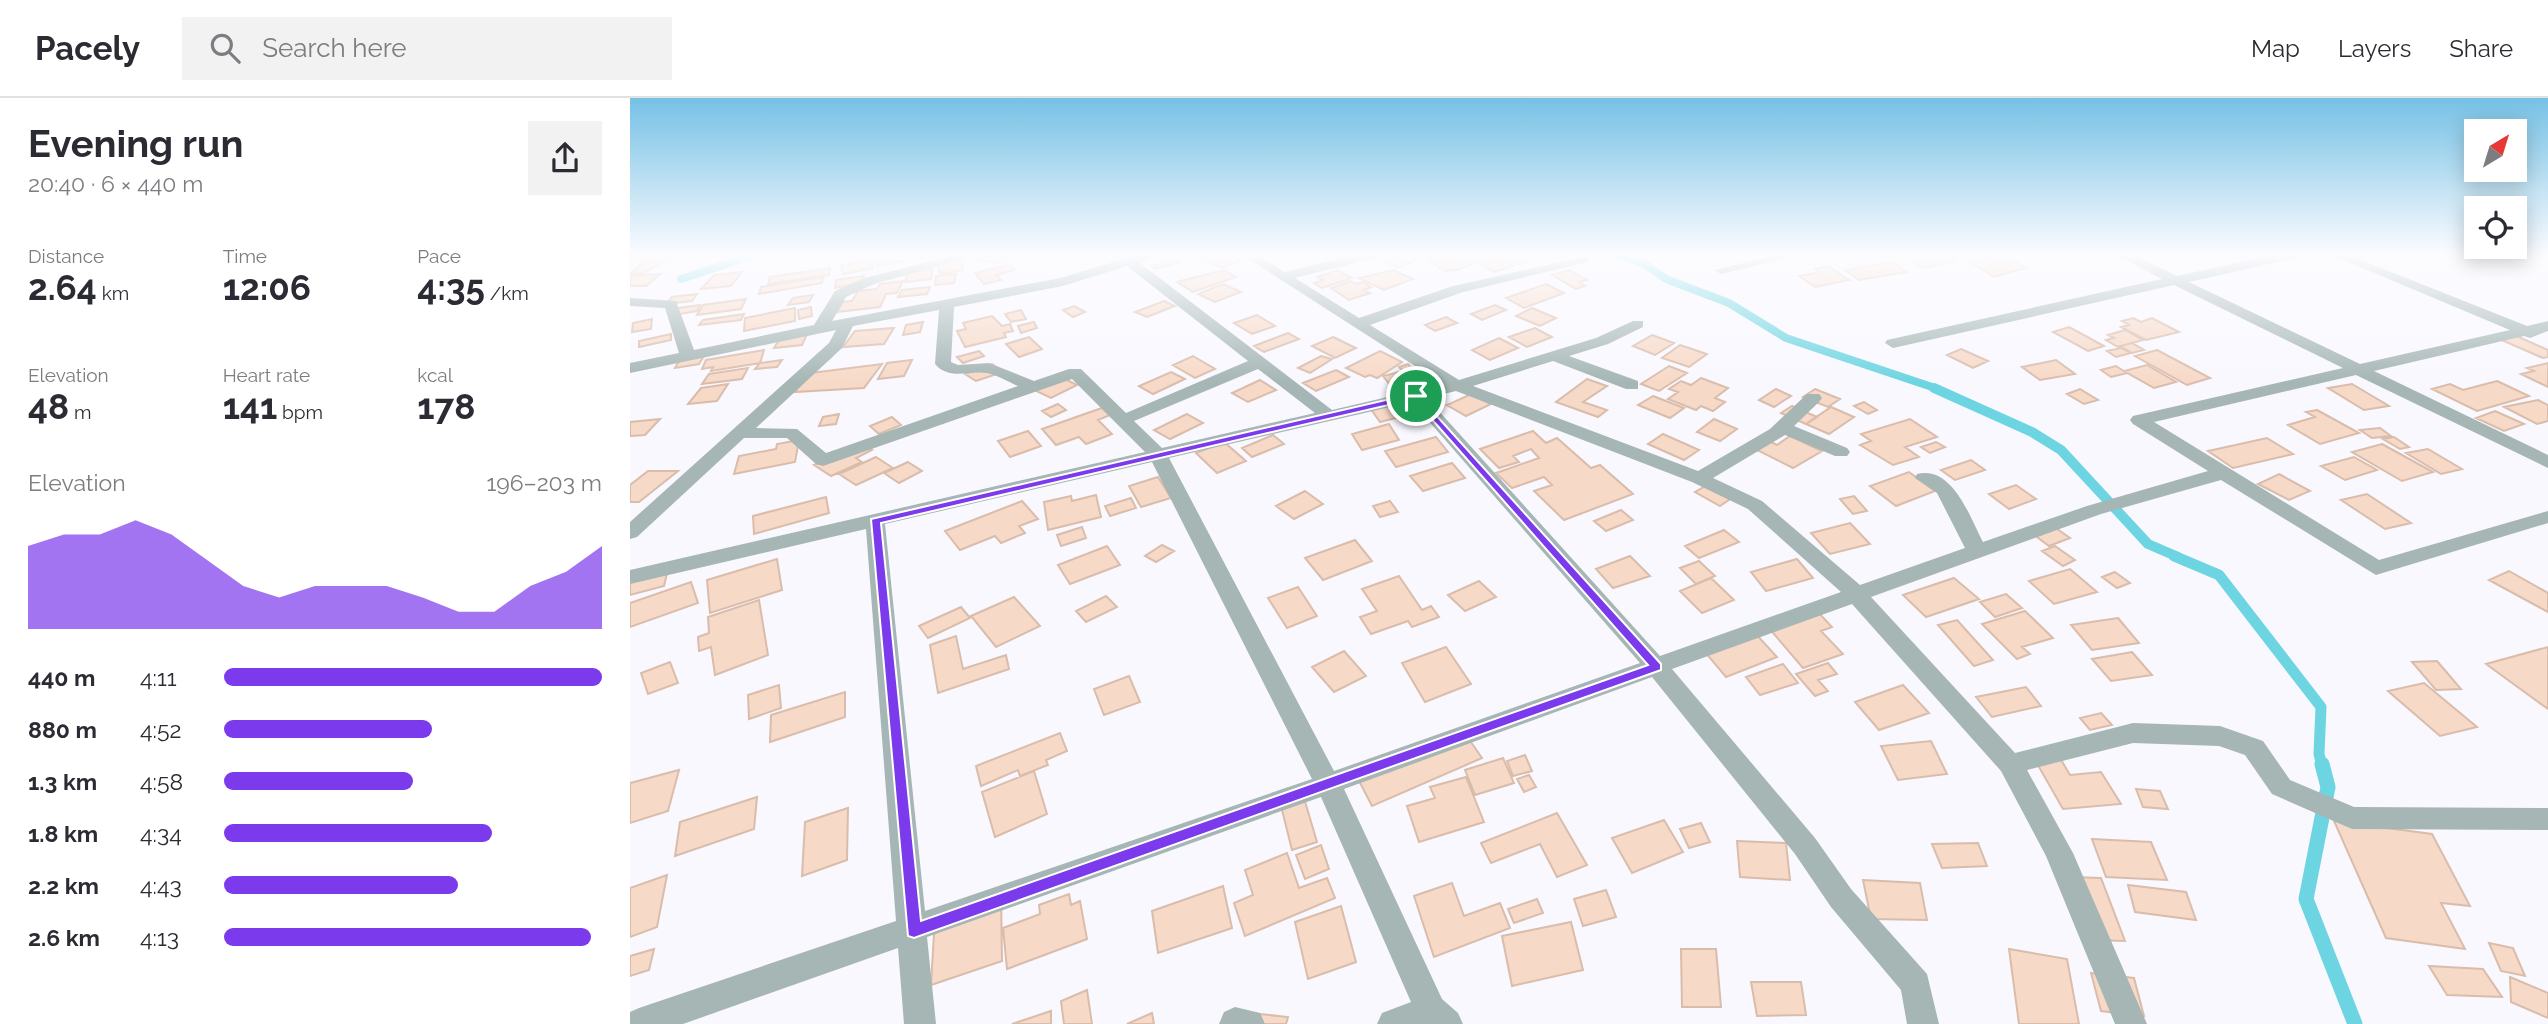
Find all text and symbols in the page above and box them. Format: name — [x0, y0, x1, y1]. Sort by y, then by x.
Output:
search box — [182, 17, 672, 80]
text: Pacely — [35, 29, 140, 68]
icon: search — [206, 29, 244, 67]
text: Search here — [262, 33, 407, 63]
text: Map — [2251, 34, 2300, 63]
text: Layers — [2338, 34, 2411, 63]
text: Share — [2449, 34, 2513, 63]
north arrow — [2464, 119, 2527, 182]
map controls — [2464, 119, 2527, 259]
text: Evening run — [28, 121, 243, 166]
button: share — [528, 121, 602, 195]
text: 20:40 · 6 × 440 m — [28, 170, 203, 197]
button: locate — [2464, 196, 2527, 259]
text: Distance — [28, 245, 104, 267]
text: Time — [223, 245, 267, 267]
text: Pace — [417, 245, 461, 267]
text: 2.64 — [28, 267, 97, 308]
text: 12:06 — [223, 267, 311, 308]
text: 4:35 — [417, 267, 485, 308]
text: km — [97, 282, 129, 304]
text: /km — [485, 282, 529, 304]
text: Elevation — [28, 364, 109, 386]
text: Heart rate — [223, 364, 310, 386]
text: kcal — [417, 364, 453, 386]
pin — [1386, 366, 1446, 426]
icon: arrive — [1397, 377, 1435, 415]
text: 48 — [28, 386, 69, 427]
text: 141 — [223, 386, 277, 427]
text: 178 — [417, 386, 475, 427]
text: m — [69, 401, 91, 423]
text: bpm — [277, 401, 323, 423]
text: Elevation — [28, 469, 126, 496]
text: 196–203 m — [486, 469, 602, 496]
text: 440 m — [28, 664, 95, 691]
text: 4:11 — [140, 664, 177, 691]
text: 880 m — [28, 716, 97, 743]
text: 4:52 — [140, 716, 181, 743]
text: 1.3 km — [28, 768, 97, 795]
text: 4:58 — [140, 768, 183, 795]
text: 1.8 km — [28, 820, 98, 847]
text: 4:34 — [140, 820, 182, 847]
text: 2.2 km — [28, 872, 99, 899]
text: 4:43 — [140, 872, 182, 899]
text: 2.6 km — [28, 924, 100, 951]
text: 4:13 — [140, 924, 179, 951]

